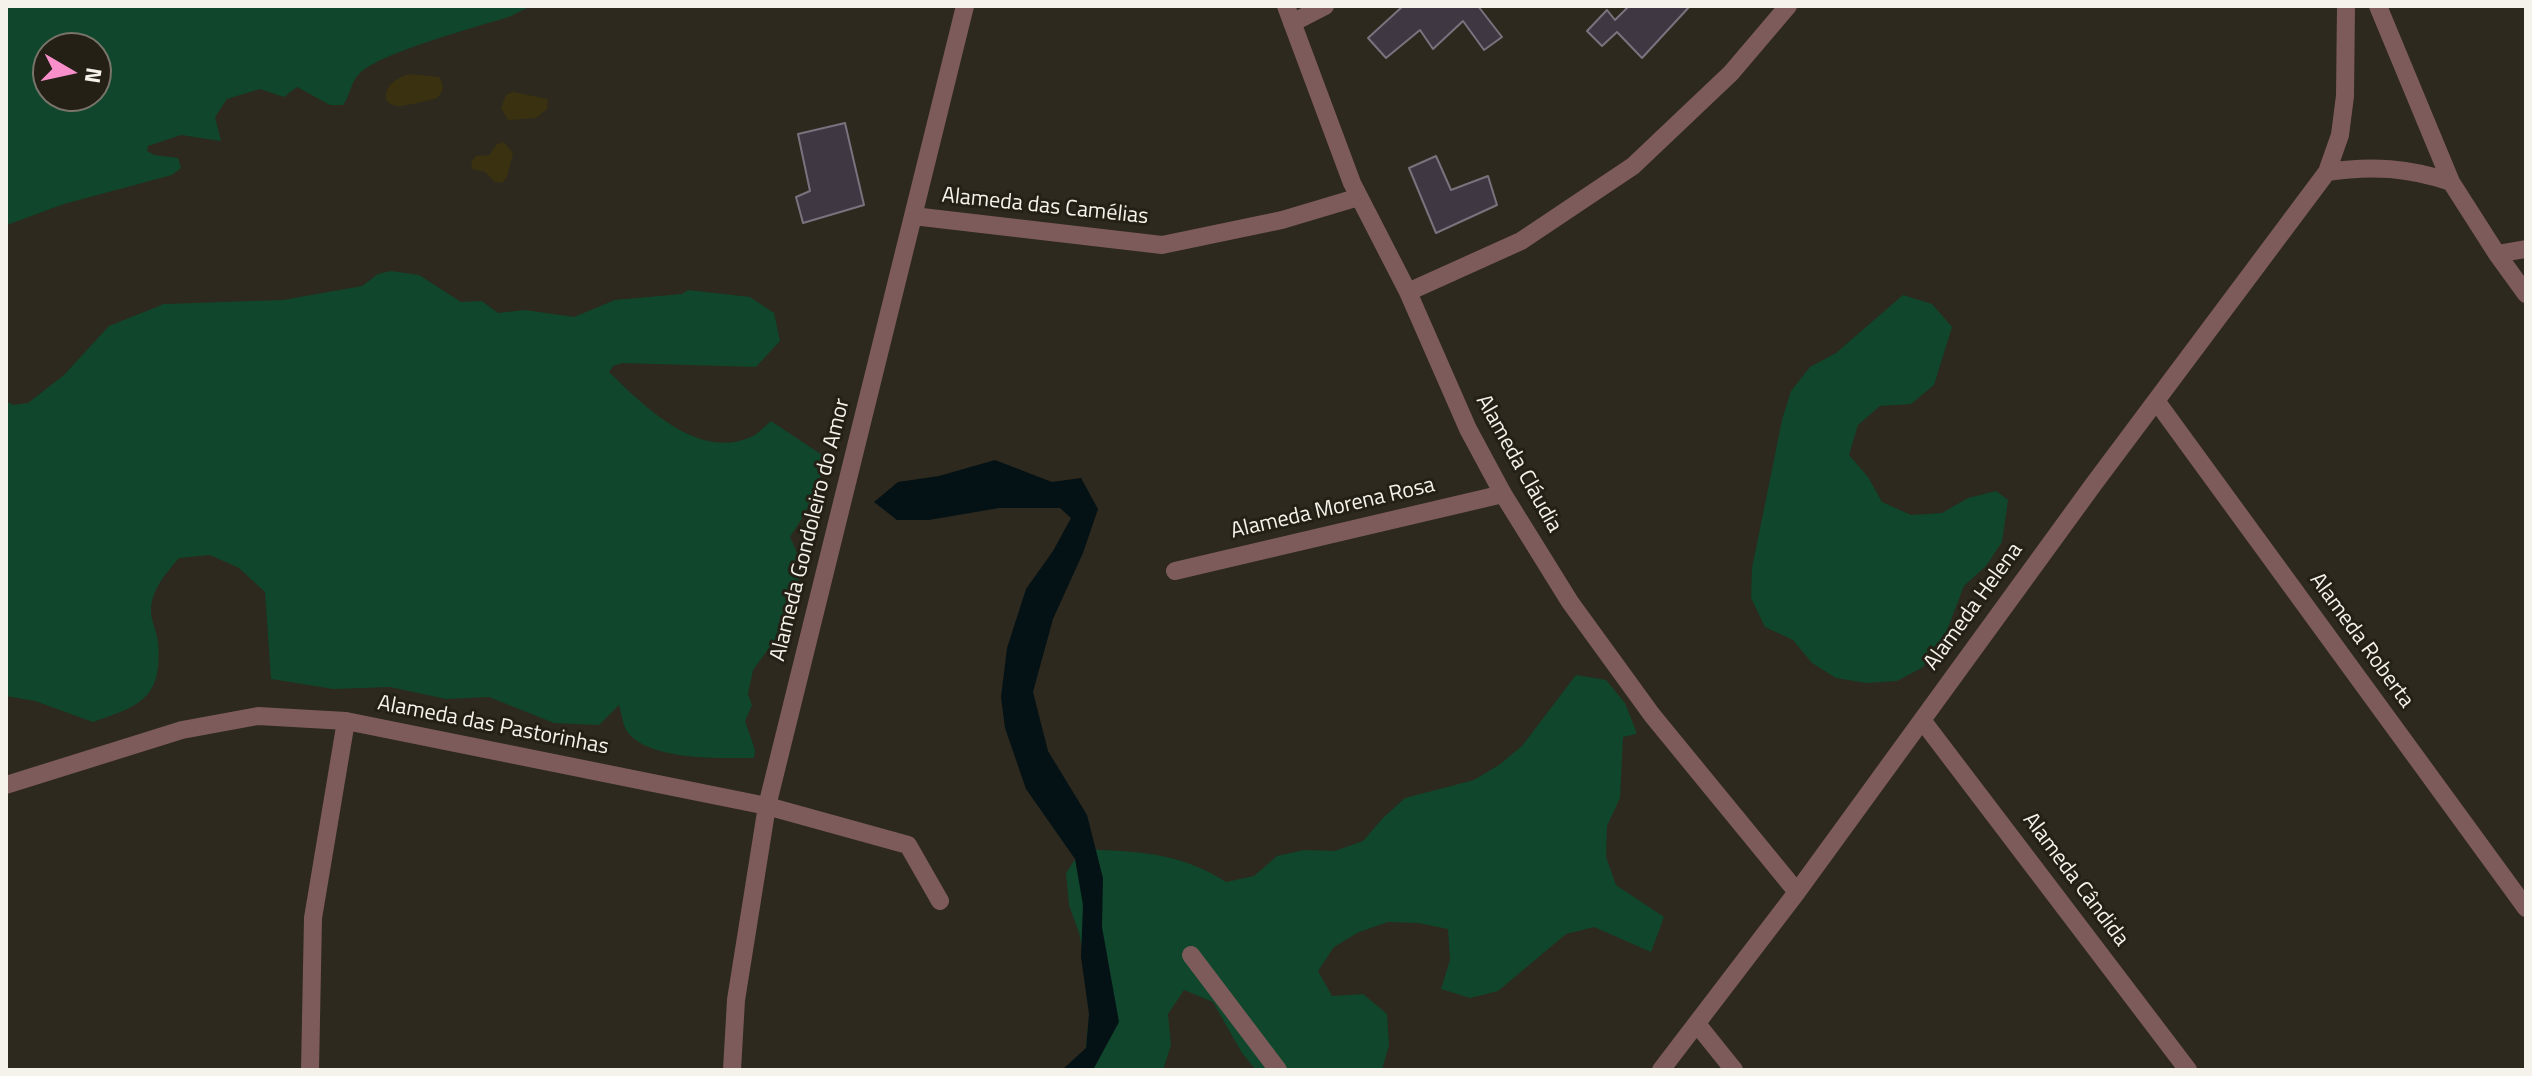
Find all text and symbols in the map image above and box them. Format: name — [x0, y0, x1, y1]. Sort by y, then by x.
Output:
north arrow — [32, 32, 112, 112]
text: N — [76, 65, 112, 86]
street label: Alameda das Camélias — [940, 183, 1150, 231]
street label: Alameda Cláudia — [1469, 390, 1567, 538]
street label: Alameda Gondoleiro do Amor — [766, 396, 856, 664]
street label: Alameda Morena Rosa — [1228, 473, 1438, 545]
street label: Alameda Helena — [1919, 538, 2029, 676]
street label: Alameda Roberta — [2303, 568, 2419, 714]
street label: Alameda das Pastorinhas — [375, 691, 611, 761]
street label: Alameda Cândida — [2016, 808, 2134, 952]

